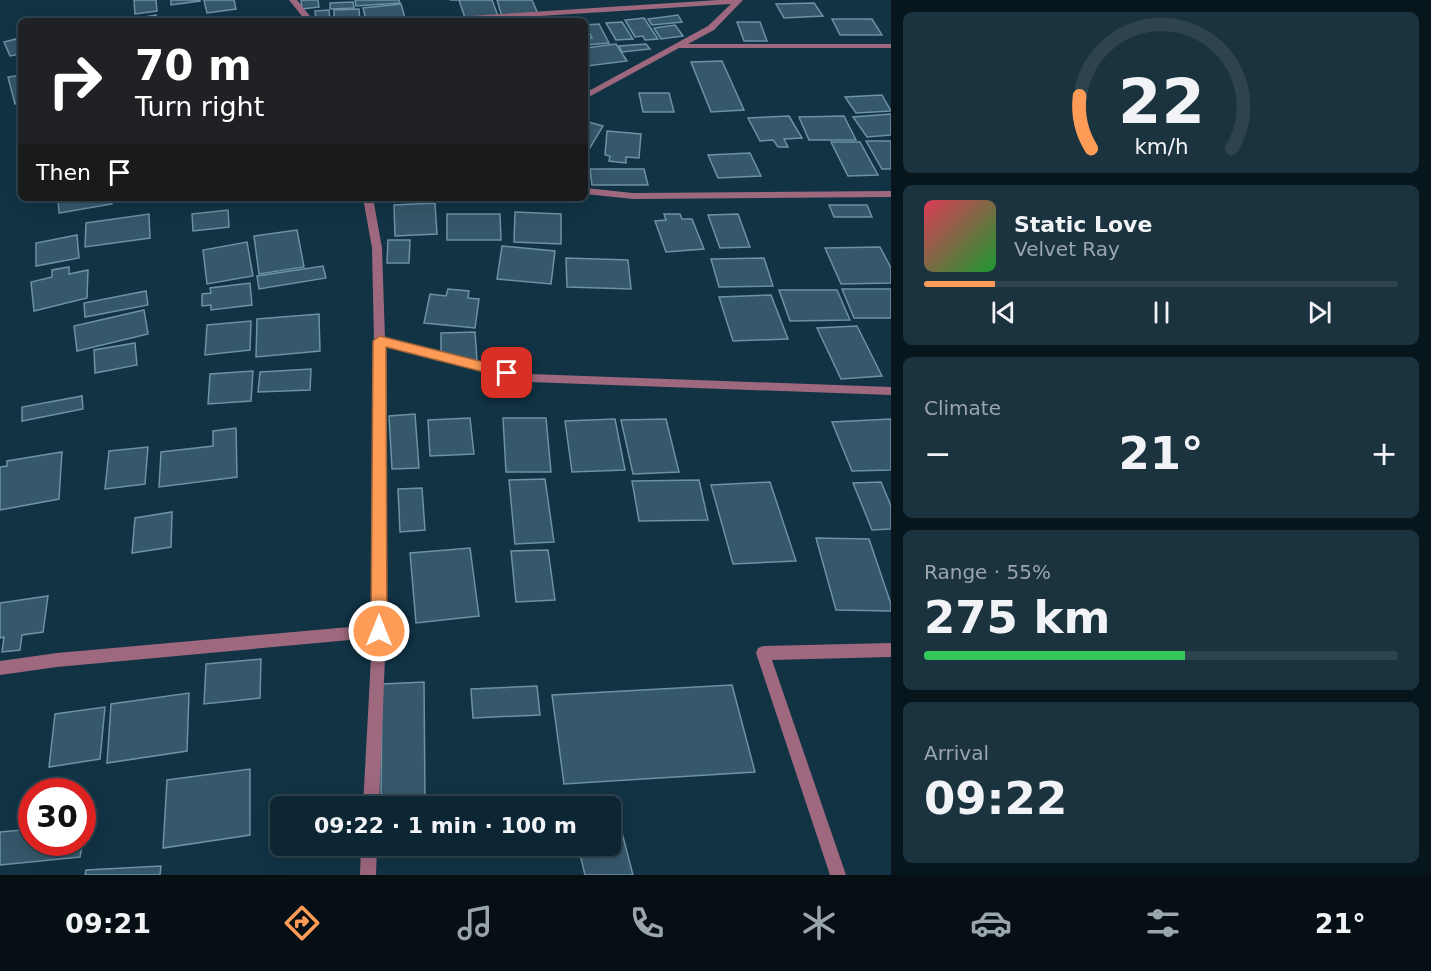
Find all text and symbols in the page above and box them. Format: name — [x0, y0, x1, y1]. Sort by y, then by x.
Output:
text: 70 m — [135, 41, 252, 90]
icon: right — [36, 42, 114, 120]
text: 22 — [1118, 65, 1204, 138]
text: Turn right — [135, 91, 264, 122]
text: km/h — [1134, 135, 1188, 160]
icon: arrive — [103, 156, 136, 189]
text: Then — [36, 160, 91, 185]
text: Static Love — [1014, 212, 1152, 237]
text: Velvet Ray — [1014, 237, 1120, 261]
icon: previous — [987, 296, 1020, 329]
icon: pause — [1145, 296, 1178, 329]
icon: next — [1303, 296, 1336, 329]
pin — [481, 347, 532, 398]
icon: arrive — [490, 356, 523, 389]
text: Climate — [924, 396, 1001, 420]
text: 21° — [1118, 427, 1204, 480]
text: − — [924, 434, 952, 473]
text: + — [1370, 434, 1398, 473]
text: Range · 55% — [924, 560, 1051, 584]
text: 275 km — [924, 591, 1110, 644]
position arrow — [347, 599, 411, 663]
text: Arrival — [924, 741, 989, 765]
text: 09:22 — [924, 772, 1067, 825]
speed limit sign: 30 — [18, 778, 96, 856]
text: 09:22 · 1 min · 100 m — [314, 813, 577, 838]
icon: directions — [281, 902, 323, 944]
icon: music — [454, 902, 496, 944]
icon: phone — [626, 902, 668, 944]
icon: climate — [798, 902, 840, 944]
icon: car — [970, 902, 1012, 944]
icon: filters — [1142, 902, 1184, 944]
text: 09:21 — [65, 908, 151, 939]
text: 21° — [1315, 908, 1366, 939]

